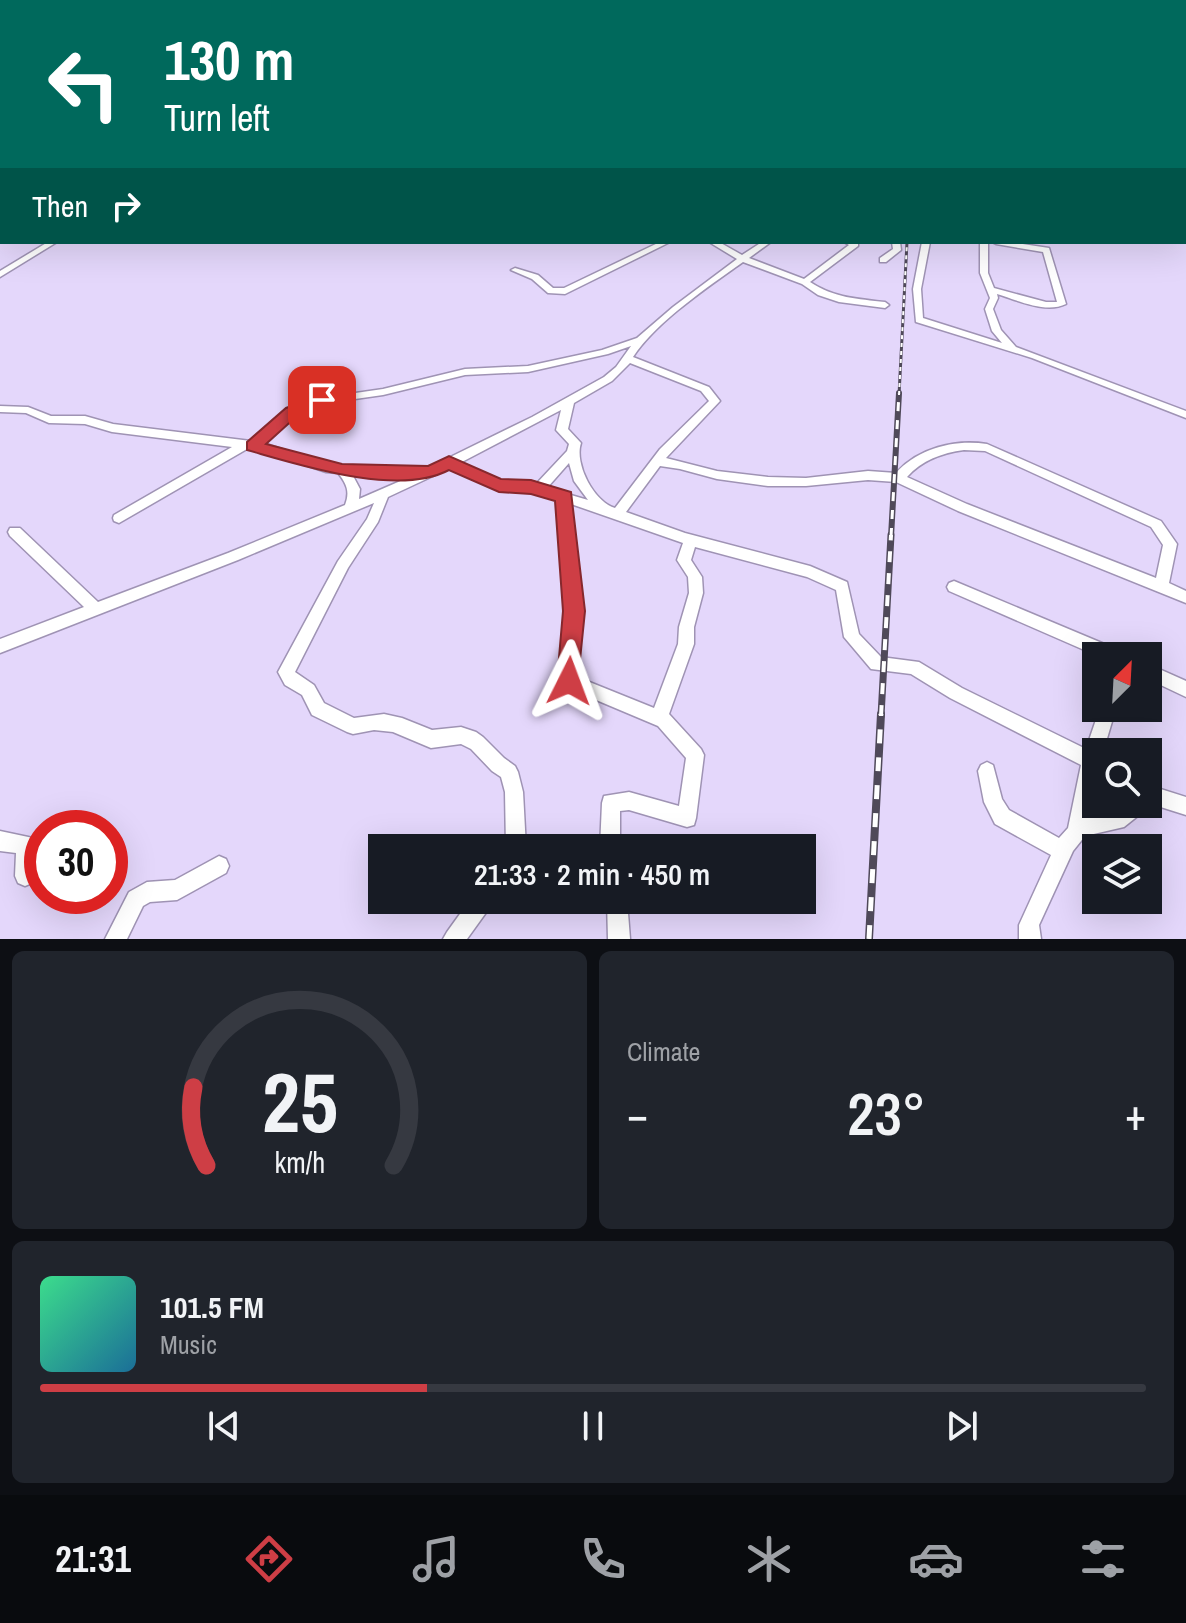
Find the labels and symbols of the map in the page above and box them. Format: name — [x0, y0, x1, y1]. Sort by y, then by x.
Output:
pin — [288, 366, 356, 434]
position arrow — [527, 639, 611, 723]
north arrow — [1082, 642, 1162, 722]
speed limit sign: 30 — [24, 810, 128, 914]

